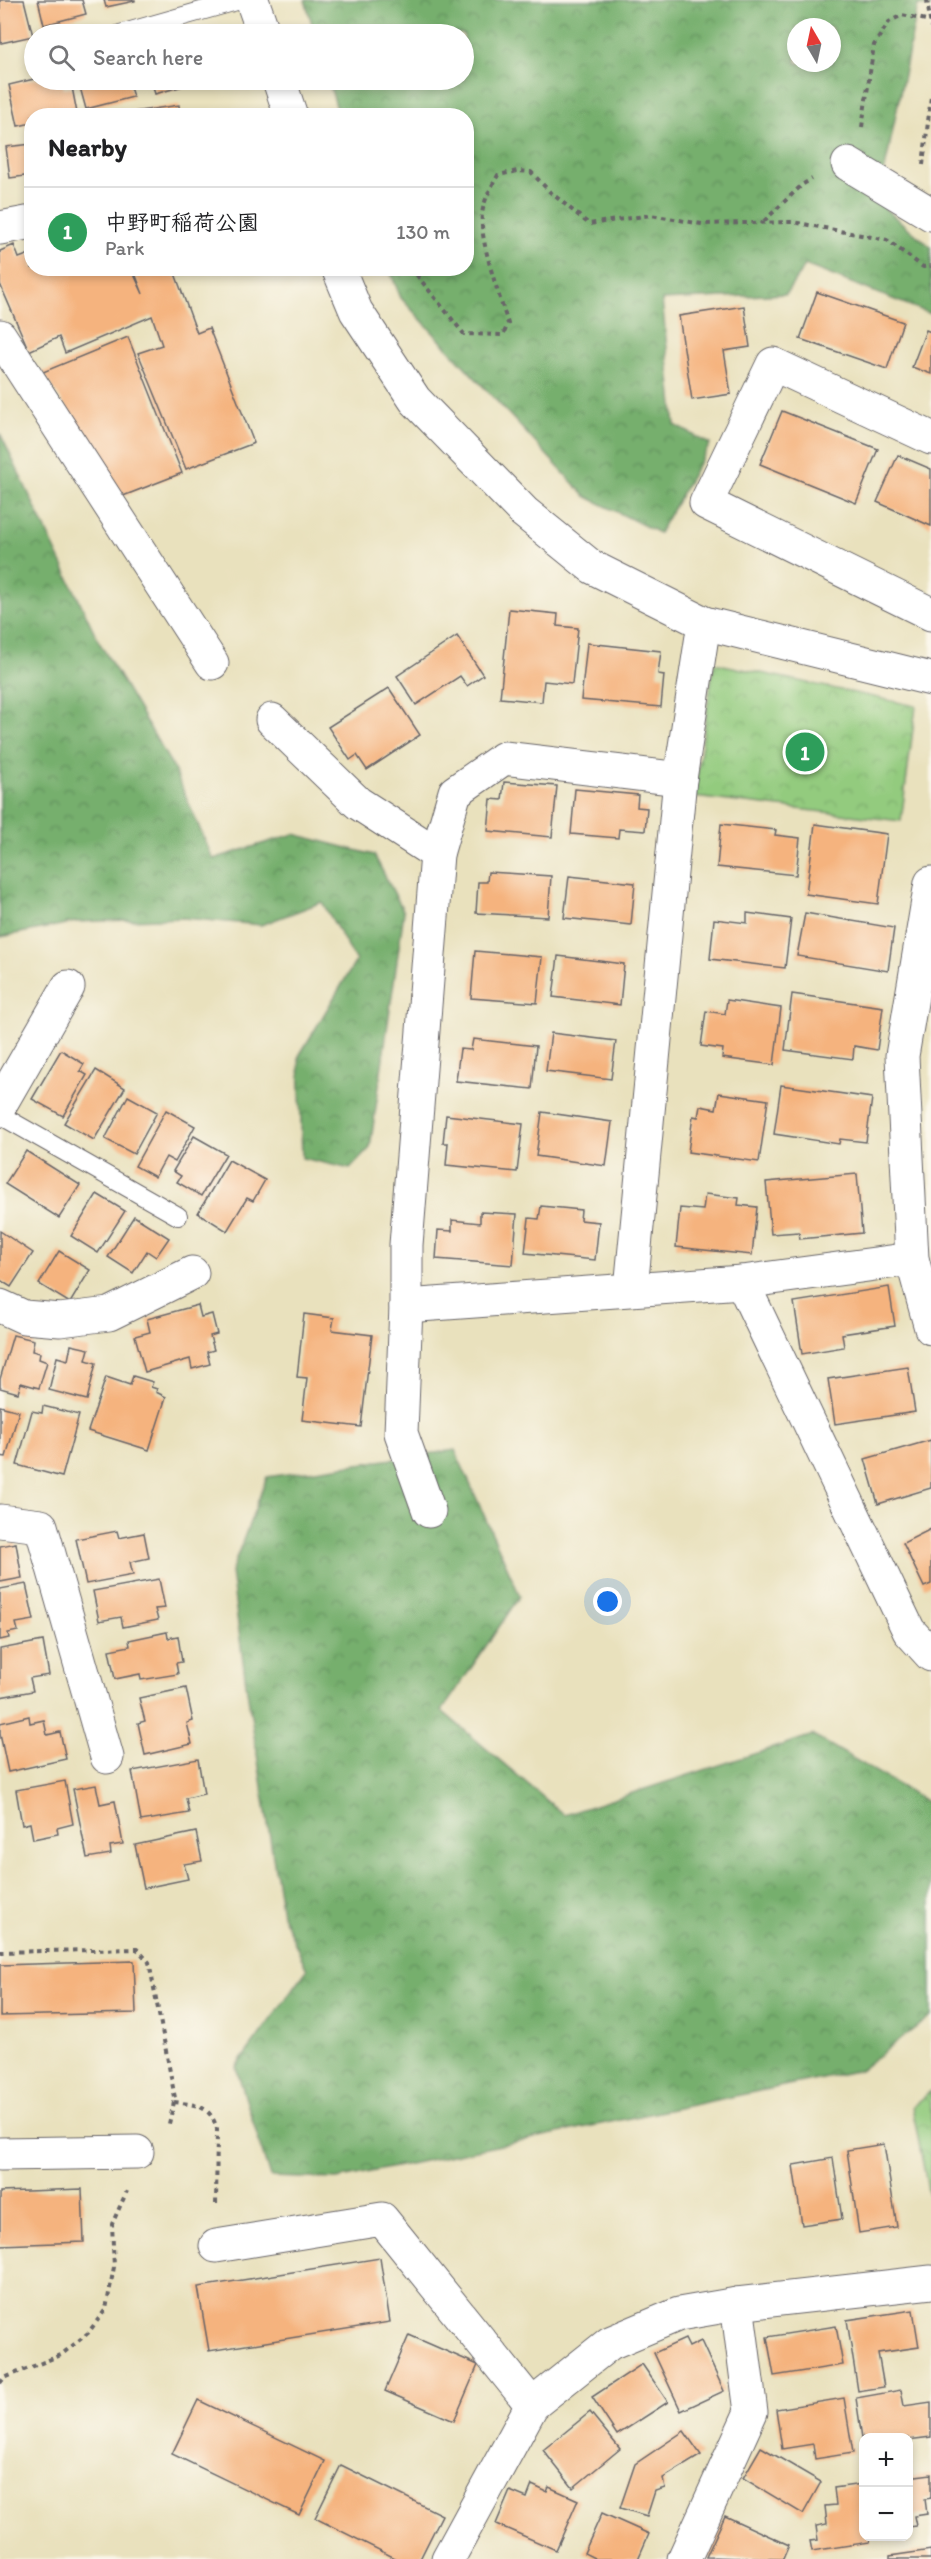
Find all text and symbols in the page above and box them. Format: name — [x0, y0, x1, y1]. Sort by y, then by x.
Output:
north arrow — [787, 18, 841, 72]
search box — [24, 24, 474, 90]
icon: search — [45, 41, 78, 74]
text: Search here — [93, 44, 203, 71]
text: Nearby — [48, 131, 127, 163]
text: 中野町稲荷公園 — [105, 209, 259, 236]
text: 1 — [63, 220, 72, 244]
text: 130 m — [396, 220, 450, 244]
text: Park — [105, 236, 144, 260]
pin: 1 — [786, 730, 824, 774]
your location — [593, 1587, 622, 1616]
map controls — [859, 2433, 913, 2541]
button: + — [859, 2433, 913, 2487]
button: − — [859, 2487, 913, 2541]

